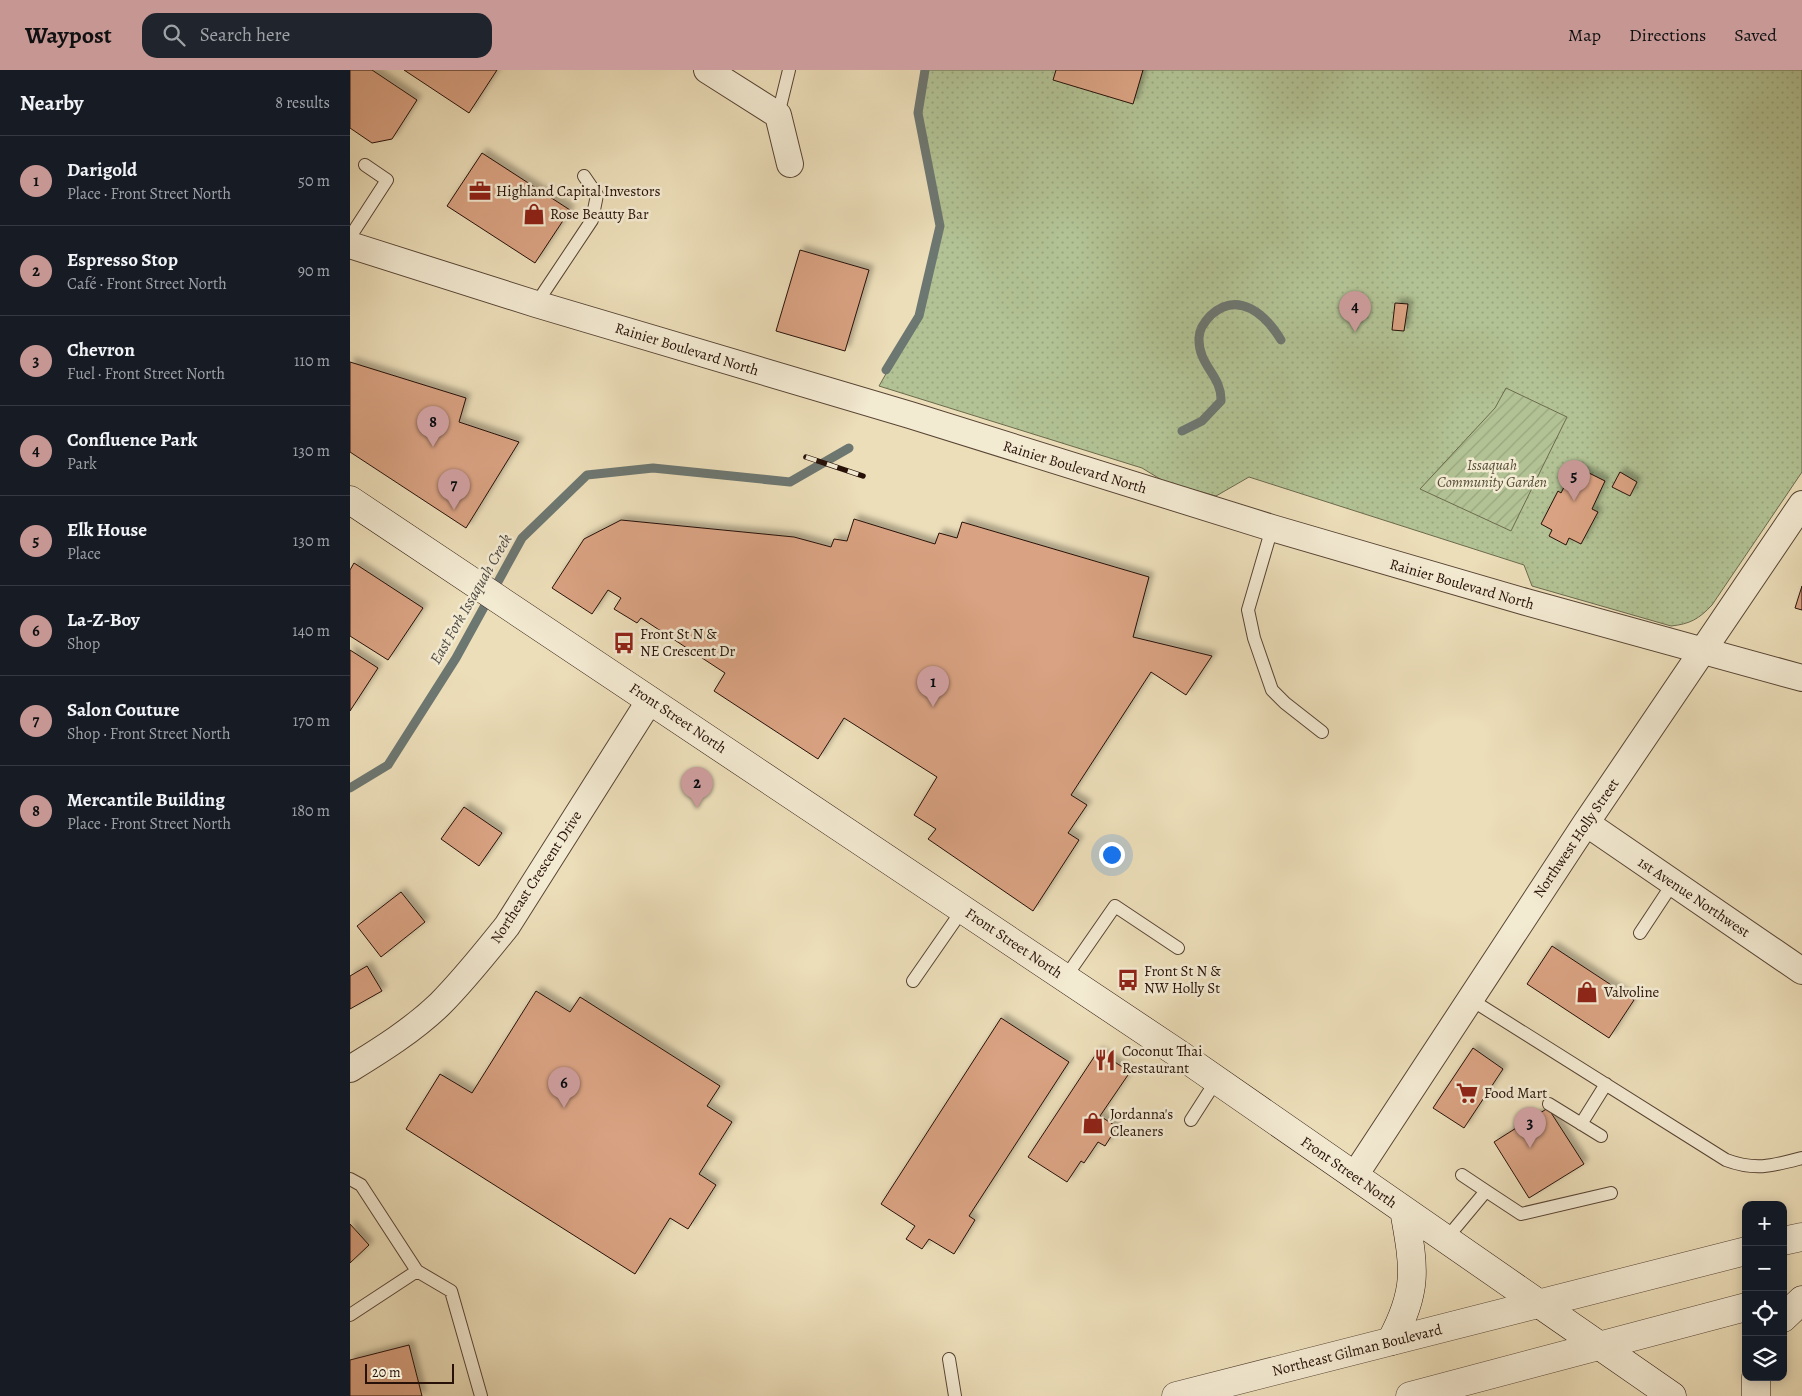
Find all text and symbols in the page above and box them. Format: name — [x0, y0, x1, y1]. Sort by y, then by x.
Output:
search box — [142, 13, 492, 58]
text: Waypost — [25, 19, 112, 51]
icon: search — [160, 21, 188, 49]
text: Search here — [200, 22, 290, 48]
text: Map — [1568, 23, 1601, 47]
text: Directions — [1629, 23, 1706, 47]
text: Saved — [1734, 23, 1777, 47]
text: Nearby — [20, 89, 83, 117]
text: 8 results — [275, 92, 330, 114]
text: Darigold — [67, 157, 137, 183]
text: 1 — [33, 170, 39, 192]
text: 50 m — [298, 170, 330, 192]
office icon: Highland Capital Investors — [467, 178, 493, 204]
place label: Highland Capital Investors — [496, 181, 661, 201]
text: Place · Front Street North — [67, 183, 231, 205]
shop icon: Rose Beauty Bar — [521, 201, 547, 227]
place label: Rose Beauty Bar — [550, 204, 649, 224]
text: Espresso Stop — [67, 247, 178, 273]
text: 2 — [32, 260, 40, 282]
text: 90 m — [298, 260, 330, 282]
text: Café · Front Street North — [67, 273, 227, 295]
pin: 4 — [1339, 291, 1371, 332]
street label: Rainier Boulevard North — [613, 318, 761, 380]
text: Chevron — [67, 337, 135, 363]
text: 3 — [33, 350, 39, 372]
text: 110 m — [294, 350, 330, 372]
text: Fuel · Front Street North — [67, 363, 225, 385]
pin: 8 — [417, 406, 449, 447]
text: Confluence Park — [67, 427, 197, 453]
street label: Rainier Boulevard North — [1001, 436, 1149, 498]
text: 4 — [32, 440, 40, 462]
text: 130 m — [293, 440, 330, 462]
text: Park — [67, 453, 97, 475]
park label: Issaquah Community Garden — [1437, 455, 1547, 492]
pin: 5 — [1558, 460, 1590, 501]
pin: 7 — [438, 469, 470, 510]
text: Elk House — [67, 517, 147, 543]
text: 5 — [33, 530, 39, 552]
text: 130 m — [293, 530, 330, 552]
water label: East Fork Issaquah Creek — [425, 530, 517, 668]
text: Place — [67, 543, 101, 565]
street label: Rainier Boulevard North — [1387, 554, 1537, 614]
text: La-Z-Boy — [67, 607, 140, 633]
text: 6 — [32, 620, 40, 642]
text: 140 m — [292, 620, 330, 642]
place label: Front St N & NE Crescent Dr — [640, 624, 736, 661]
bus stop icon: Front St N & NE Crescent Dr — [611, 630, 637, 656]
text: Shop — [67, 633, 100, 655]
pin: 1 — [917, 666, 949, 707]
street label: Front Street North — [626, 678, 730, 758]
text: Salon Couture — [67, 697, 180, 723]
text: 7 — [33, 710, 39, 732]
text: 170 m — [293, 710, 330, 732]
text: Shop · Front Street North — [67, 723, 230, 745]
pin: 2 — [681, 767, 713, 808]
street label: Northwest Holly Street — [1529, 774, 1623, 902]
text: Mercantile Building — [67, 787, 225, 813]
text: 8 — [32, 800, 40, 822]
text: 180 m — [292, 800, 330, 822]
street label: Northeast Crescent Drive — [486, 807, 587, 947]
text: Place · Front Street North — [67, 813, 231, 835]
your location — [1099, 842, 1125, 868]
street label: 1st Avenue Northwest — [1634, 852, 1754, 942]
street label: Front Street North — [962, 903, 1066, 983]
place label: Front St N & NW Holly St — [1144, 961, 1221, 998]
bus stop icon: Front St N & NW Holly St — [1115, 967, 1141, 993]
shop icon: Valvoline — [1574, 979, 1600, 1005]
place label: Valvoline — [1603, 982, 1660, 1002]
place label: Coconut Thai Restaurant — [1122, 1041, 1203, 1078]
restaurant icon: Coconut Thai Restaurant — [1092, 1047, 1118, 1073]
pin: 6 — [548, 1067, 580, 1108]
supermarket icon: Food Mart — [1454, 1080, 1480, 1106]
place label: Food Mart — [1484, 1083, 1547, 1103]
place label: Jordanna's Cleaners — [1110, 1104, 1173, 1141]
pin: 3 — [1514, 1107, 1546, 1148]
shop icon: Jordanna's Cleaners — [1080, 1110, 1106, 1136]
street label: Front Street North — [1297, 1131, 1401, 1213]
map controls — [1742, 1201, 1787, 1381]
button: + — [1742, 1201, 1787, 1246]
button: − — [1742, 1246, 1787, 1291]
button: locate — [1742, 1291, 1787, 1336]
street label: Northeast Gilman Boulevard — [1270, 1319, 1445, 1381]
button: layers — [1742, 1336, 1787, 1381]
scale bar — [365, 1361, 454, 1384]
text: 20 m — [372, 1363, 401, 1382]

